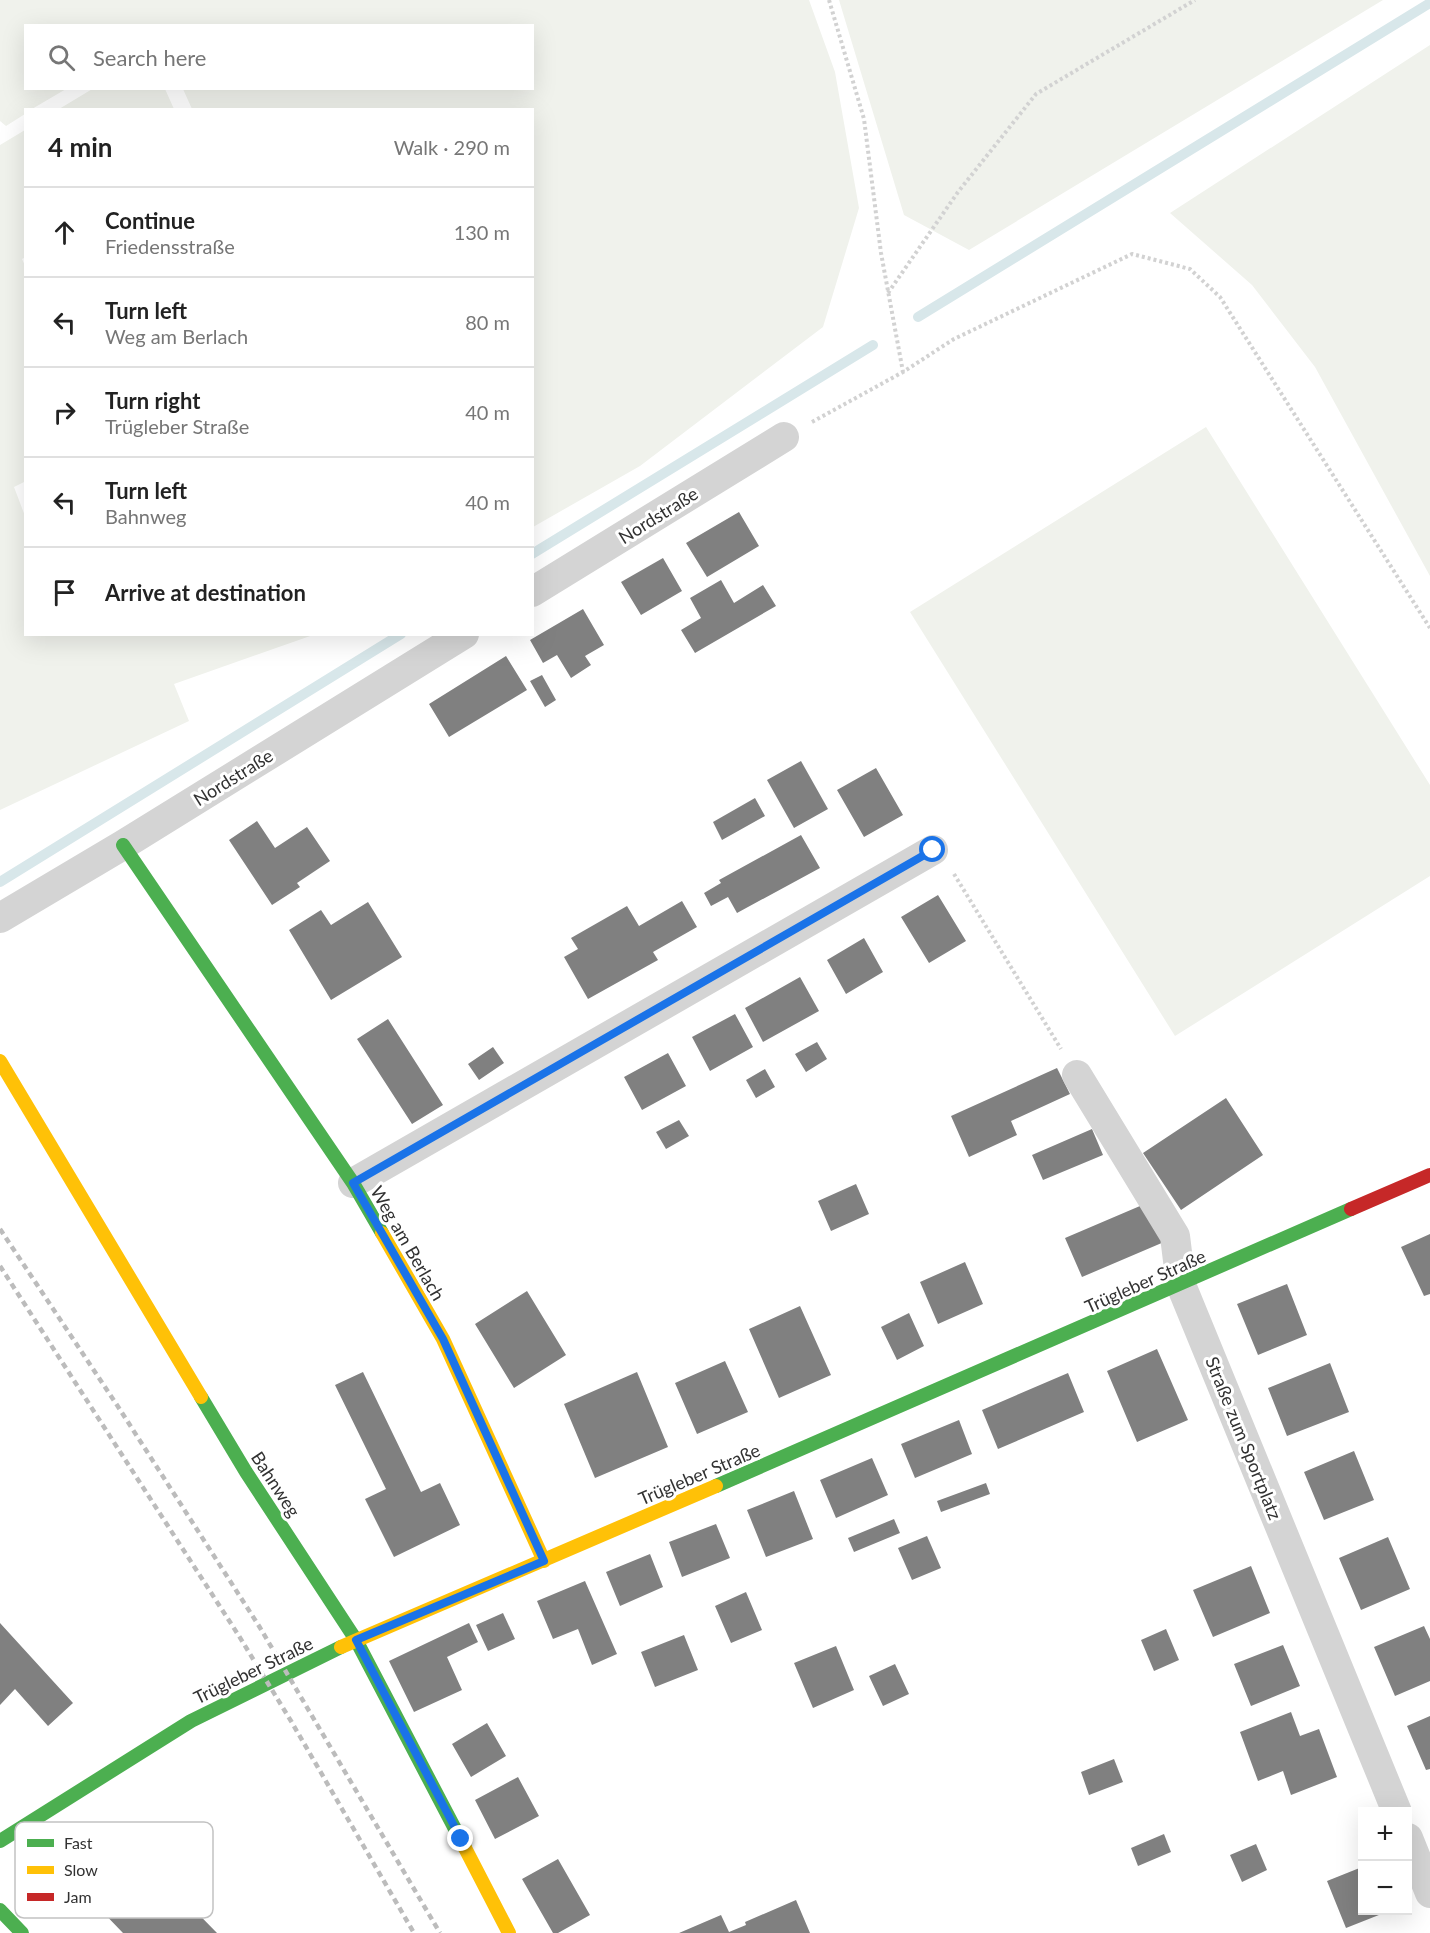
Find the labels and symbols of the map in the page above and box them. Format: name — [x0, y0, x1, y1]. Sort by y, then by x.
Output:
street label: Nordstraße — [614, 482, 702, 548]
street label: Nordstraße — [189, 744, 277, 810]
route start — [919, 836, 945, 862]
street label: Weg am Berlach — [366, 1182, 450, 1304]
street label: Trügleber Straße — [1081, 1245, 1209, 1317]
street label: Straße zum Sportplatz — [1201, 1353, 1287, 1523]
street label: Trügleber Straße — [635, 1439, 763, 1509]
street label: Bahnweg — [247, 1447, 305, 1521]
street label: Trügleber Straße — [190, 1632, 316, 1708]
legend — [15, 1822, 213, 1918]
route end — [447, 1825, 473, 1851]
text: Fast — [64, 1833, 93, 1852]
text: Slow — [64, 1860, 98, 1879]
text: Jam — [64, 1887, 92, 1906]

